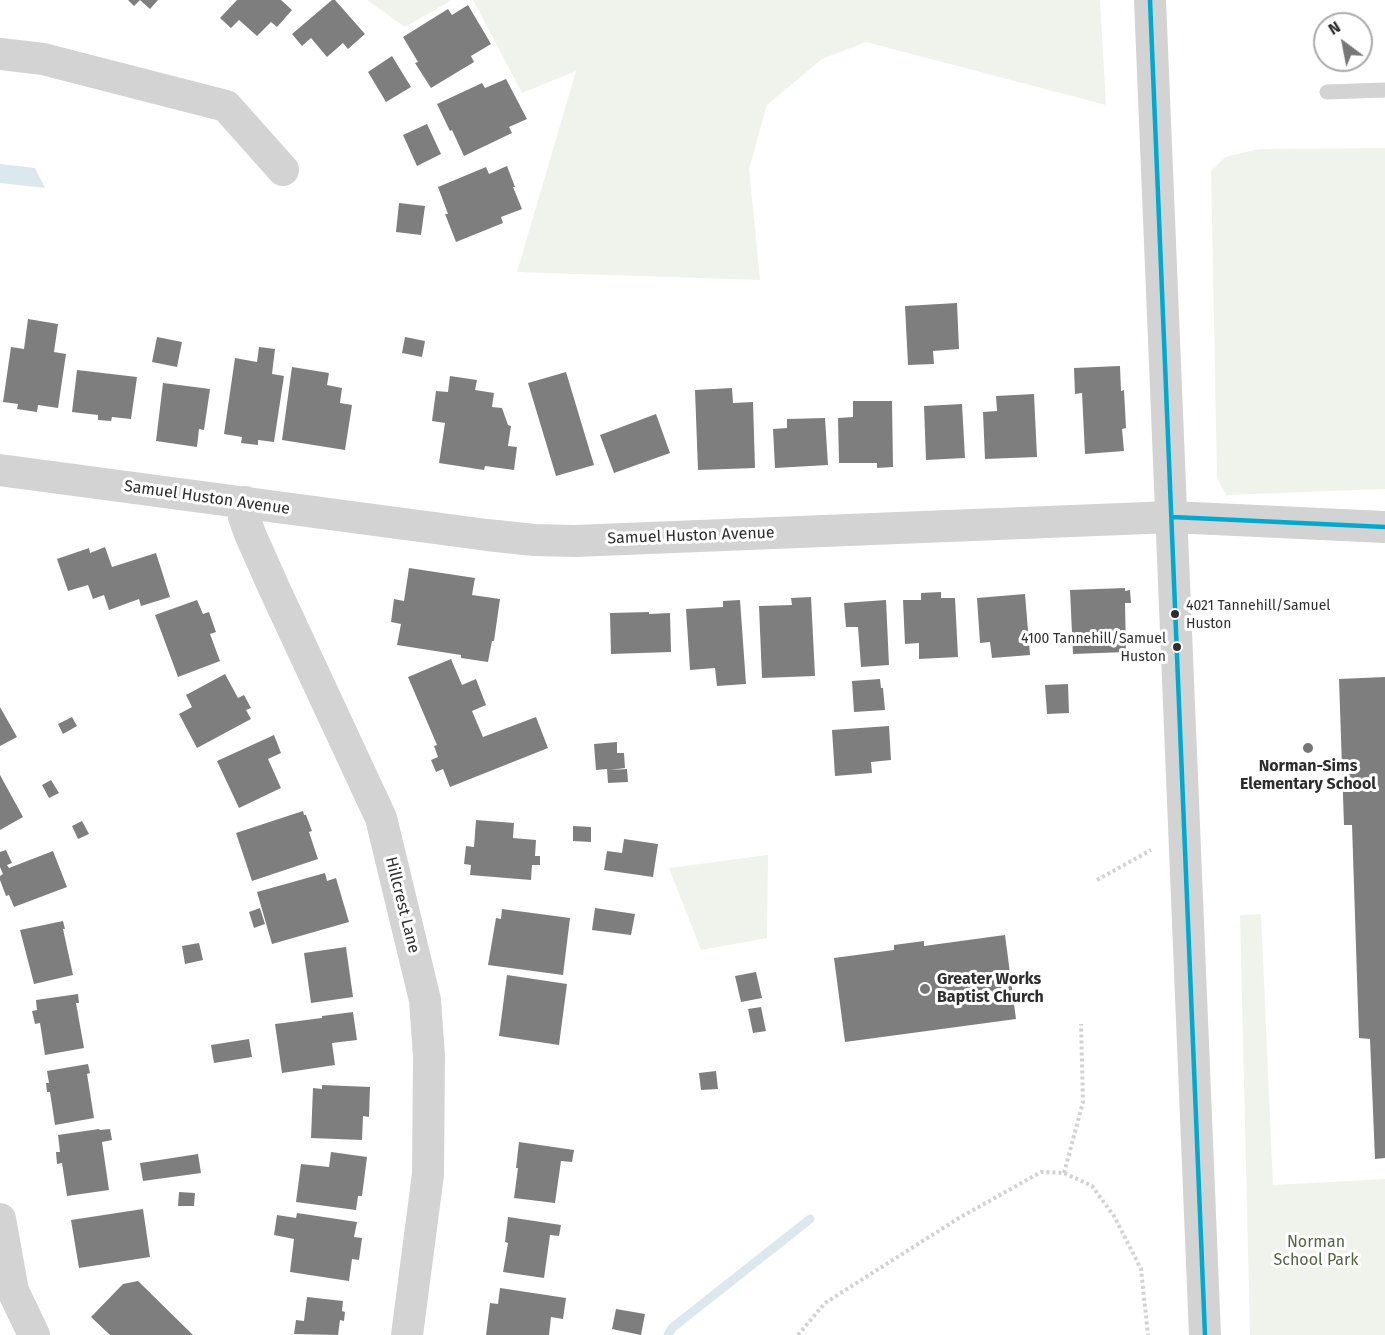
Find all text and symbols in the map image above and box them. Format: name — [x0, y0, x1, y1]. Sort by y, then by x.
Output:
north arrow — [1313, 12, 1373, 72]
text: N — [1325, 17, 1344, 39]
street label: Samuel Huston Avenue — [123, 477, 291, 519]
street label: Samuel Huston Avenue — [607, 523, 775, 549]
place label: 4021 Tannehill/Samuel Huston — [1186, 598, 1330, 630]
marker: 4021 Tannehill/Samuel Huston — [1169, 608, 1181, 620]
place label: 4100 Tannehill/Samuel Huston — [1021, 631, 1166, 664]
marker: 4100 Tannehill/Samuel Huston — [1171, 641, 1183, 653]
marker: Norman-Sims Elementary School — [1301, 741, 1315, 755]
place label: Norman-Sims Elementary School — [1240, 757, 1376, 795]
street label: Hillcrest Lane — [381, 855, 423, 955]
place label: Greater Works Baptist Church — [937, 970, 1044, 1008]
marker: Greater Works Baptist Church — [918, 982, 932, 996]
park label: Norman School Park — [1274, 1233, 1358, 1271]

